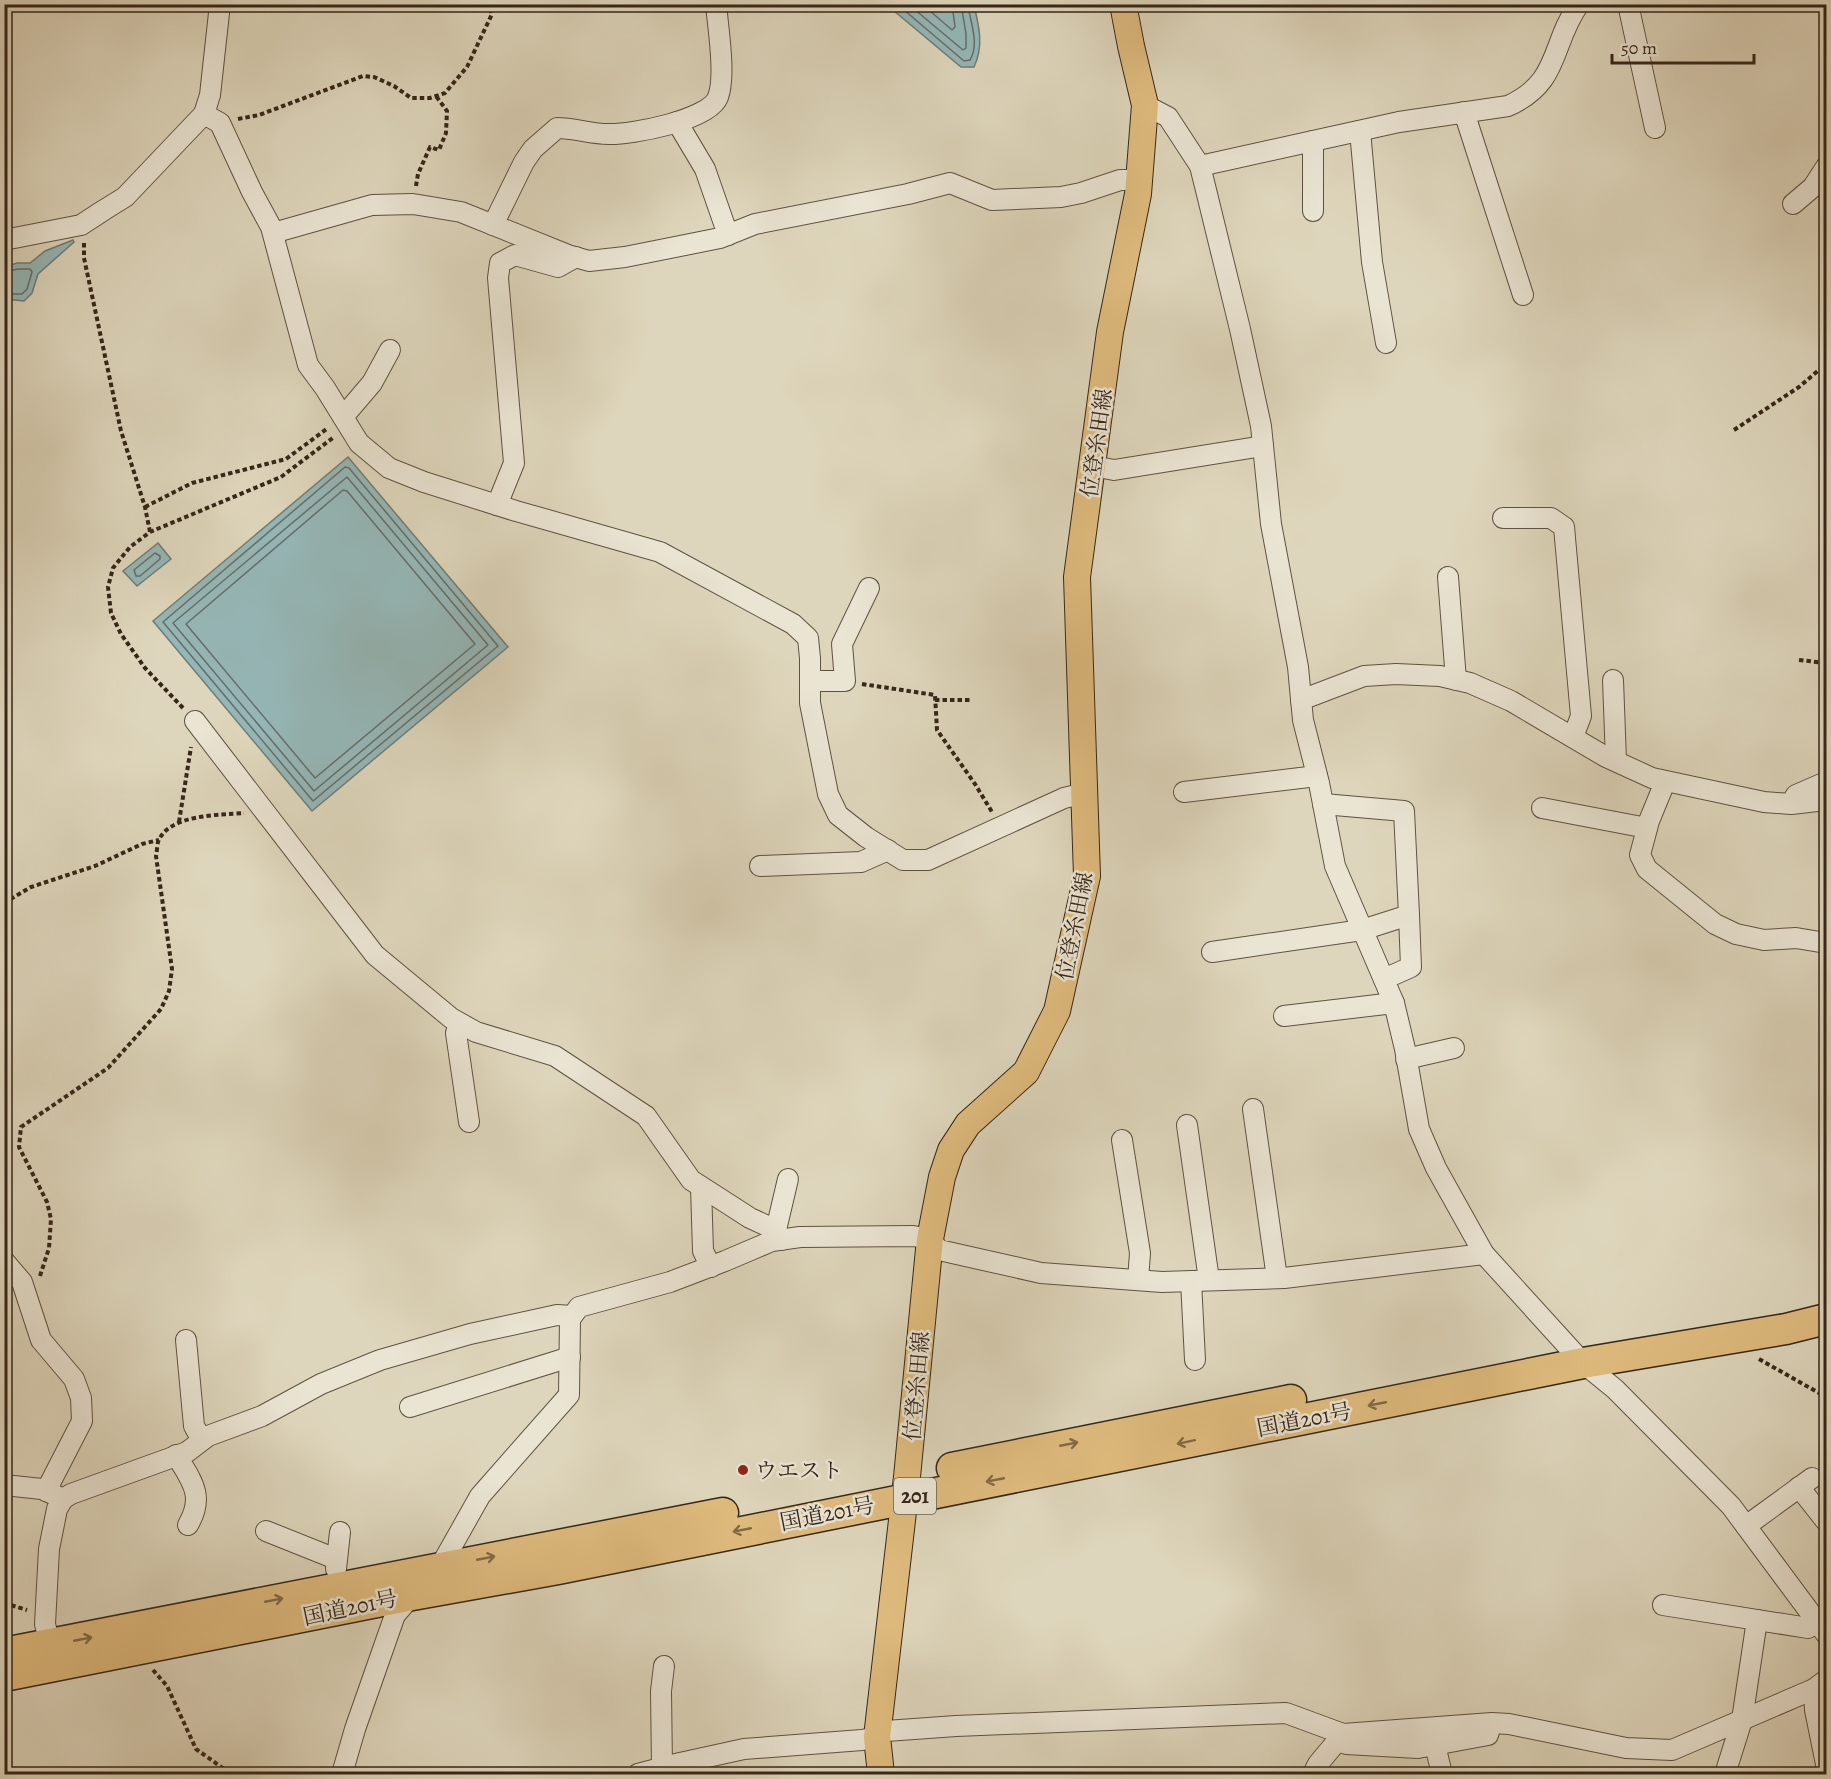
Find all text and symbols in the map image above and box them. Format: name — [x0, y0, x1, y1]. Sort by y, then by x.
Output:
scale bar — [1612, 27, 1754, 65]
text: 50 m — [1621, 36, 1657, 60]
street label: 位登糸田線 — [1074, 387, 1119, 500]
street label: 位登糸田線 — [1050, 869, 1100, 983]
street label: 位登糸田線 — [897, 1330, 937, 1442]
street label: 国道201号 — [1254, 1396, 1354, 1444]
one-way arrow — [1368, 1399, 1387, 1410]
one-way arrow — [1177, 1437, 1196, 1449]
one-way arrow — [1058, 1438, 1078, 1449]
place label: ウエスト — [755, 1456, 843, 1486]
marker: ウエスト — [736, 1463, 750, 1477]
one-way arrow — [985, 1475, 1005, 1486]
road number: 201 — [894, 1478, 936, 1514]
street label: 国道201号 — [777, 1490, 877, 1538]
one-way arrow — [732, 1525, 752, 1536]
one-way arrow — [475, 1552, 495, 1563]
street label: 国道201号 — [300, 1583, 400, 1633]
one-way arrow — [263, 1594, 283, 1605]
one-way arrow — [72, 1633, 92, 1644]

